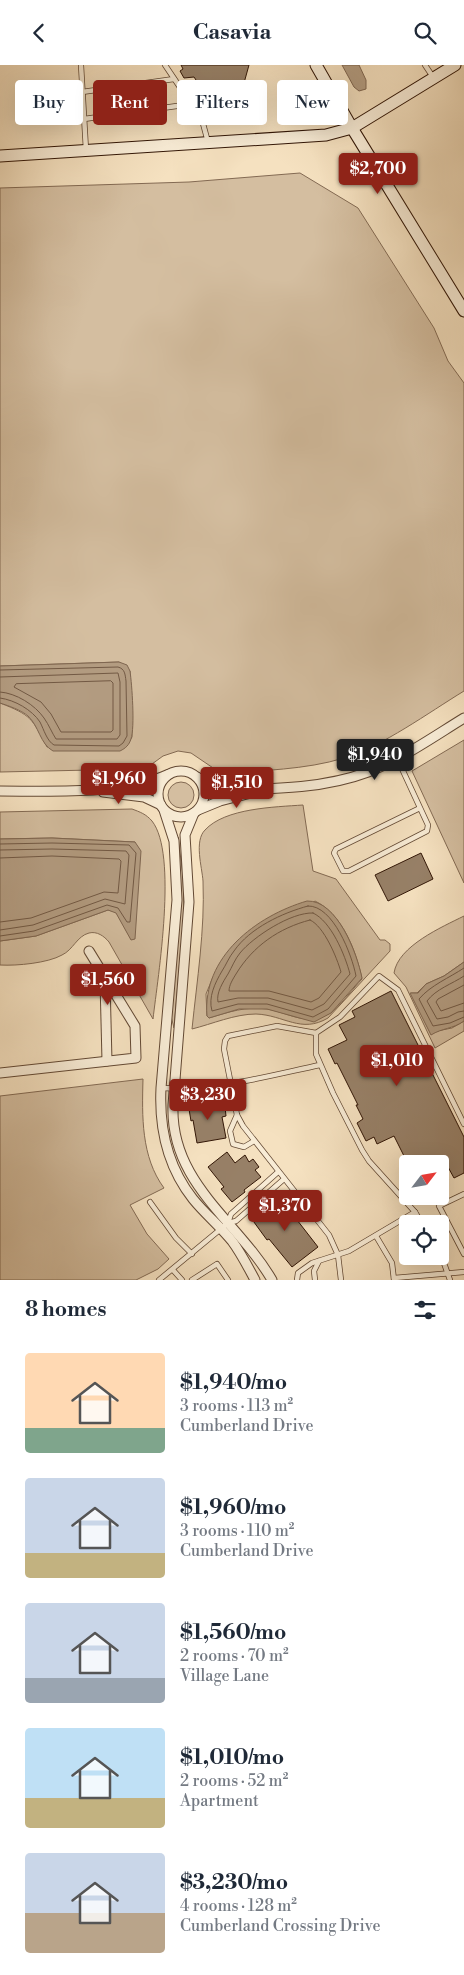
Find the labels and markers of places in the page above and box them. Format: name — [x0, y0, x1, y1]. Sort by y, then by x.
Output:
pin: $2,700 — [337, 153, 419, 195]
pin: $1,940 — [334, 739, 416, 781]
pin: $1,960 — [78, 763, 160, 805]
pin: $1,510 — [196, 767, 278, 809]
pin: $1,560 — [67, 963, 149, 1006]
pin: $1,010 — [356, 1045, 438, 1087]
pin: $3,230 — [167, 1079, 249, 1121]
pin: $1,370 — [244, 1189, 326, 1232]

